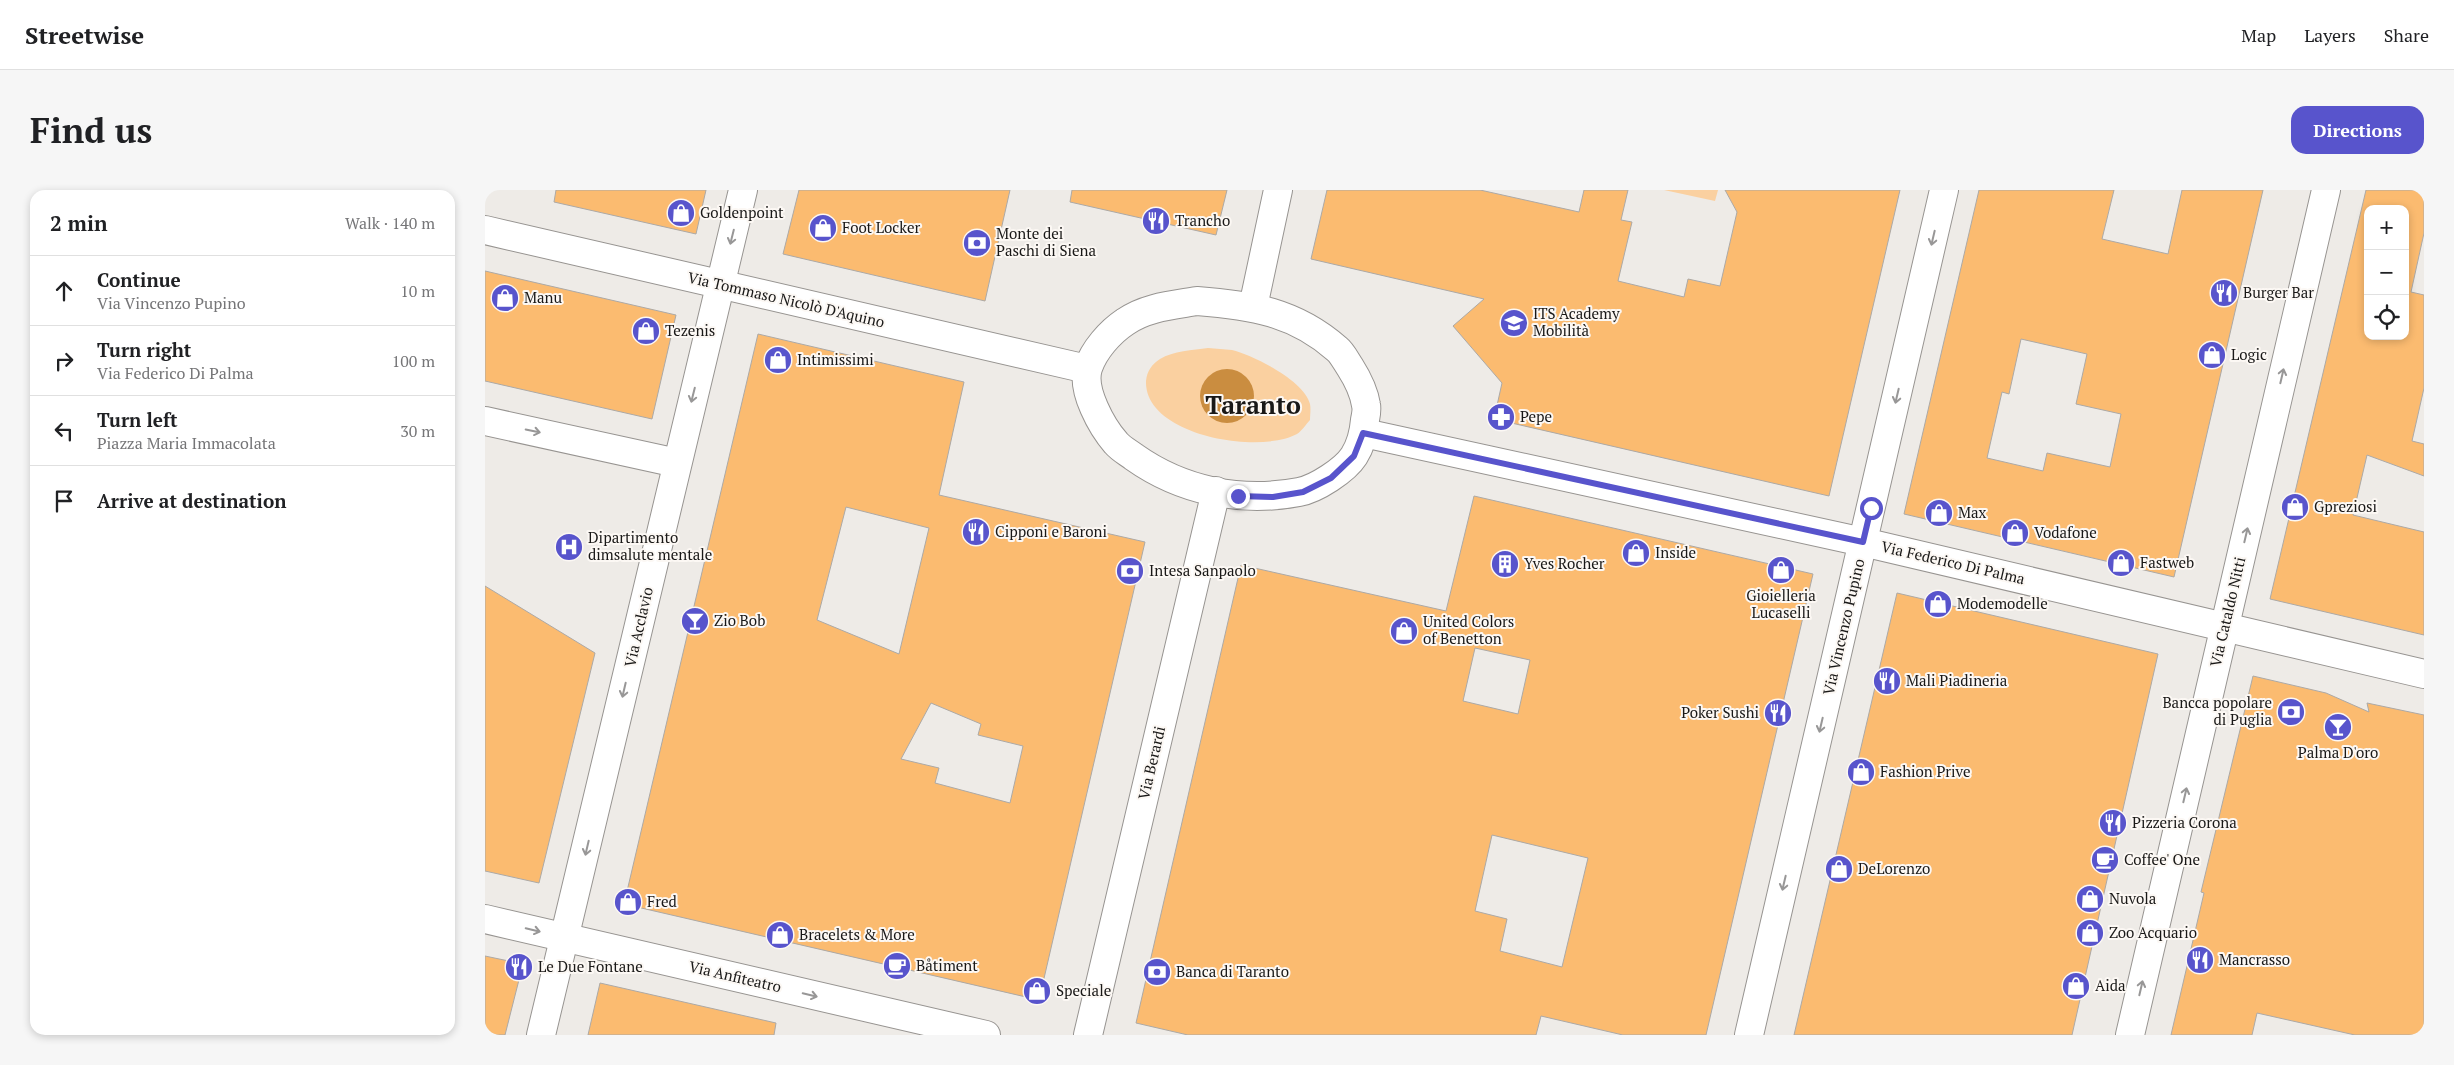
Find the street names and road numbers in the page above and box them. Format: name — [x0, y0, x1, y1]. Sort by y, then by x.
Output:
street label: Via Tommaso Nicolò D'Aquino — [686, 267, 887, 331]
street label: Via Federico Di Palma — [1879, 536, 2027, 588]
street label: Via Cataldo Nitti — [2205, 555, 2249, 669]
street label: Via Vincenzo Pupino — [1818, 557, 1868, 697]
street label: Via Acclavio — [619, 585, 657, 669]
street label: Via Berardi — [1133, 724, 1169, 801]
street label: Via Anfiteatro — [687, 956, 783, 996]

